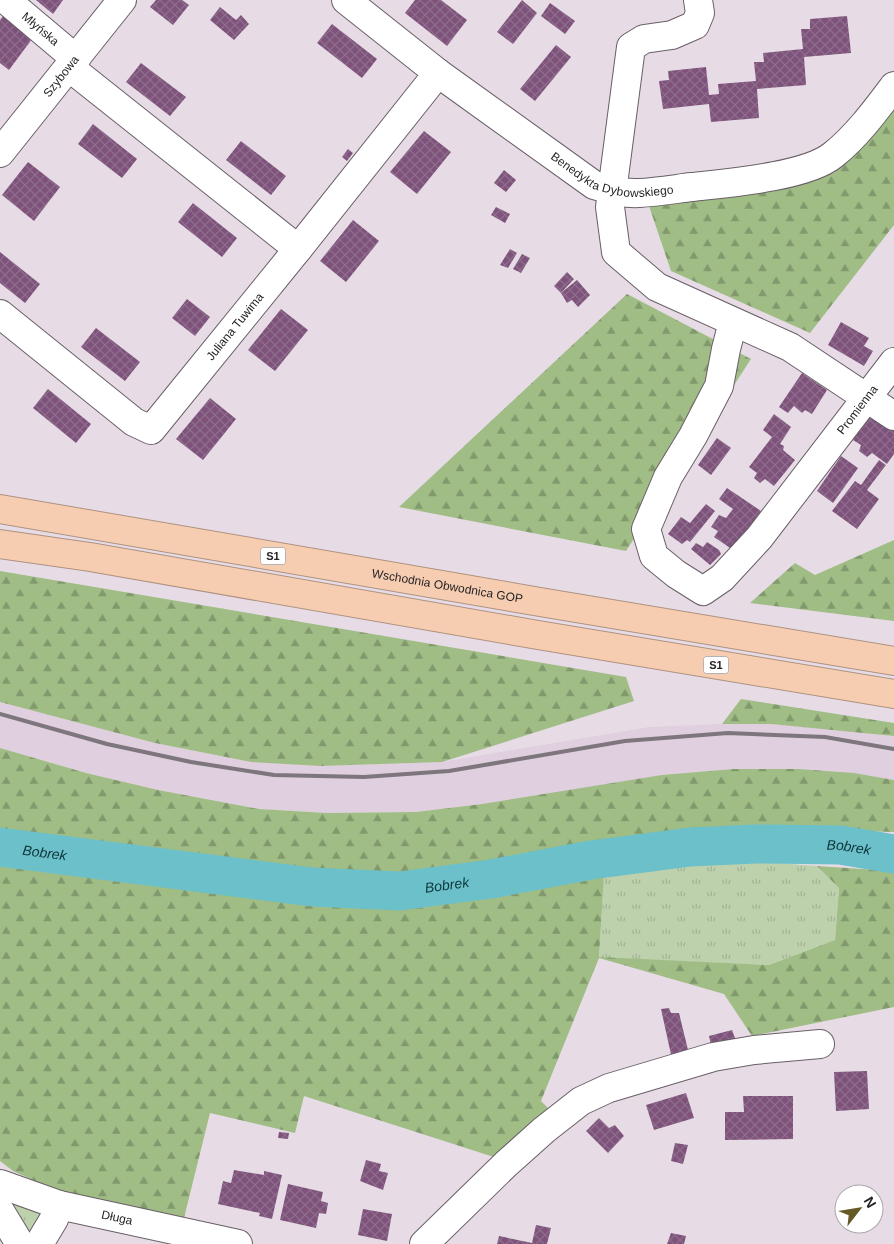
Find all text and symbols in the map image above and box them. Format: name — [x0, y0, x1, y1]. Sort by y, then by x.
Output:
street label: Młyńska — [19, 9, 62, 49]
street label: Szybowa — [40, 53, 82, 100]
street label: Benedykta Dybowskiego — [548, 149, 674, 200]
street label: Juliana Tuwima — [203, 290, 267, 363]
street label: Promienna — [834, 382, 881, 437]
road number: S1 — [260, 548, 286, 564]
street label: Wschodnia Obwodnica GOP — [371, 566, 524, 606]
road number: S1 — [704, 656, 728, 674]
water label: Bobrek — [827, 837, 873, 858]
water label: Bobrek — [22, 842, 69, 864]
water label: Bobrek — [424, 874, 471, 896]
north arrow — [834, 1184, 884, 1234]
text: N — [861, 1194, 880, 1211]
street label: Długa — [100, 1207, 134, 1228]

